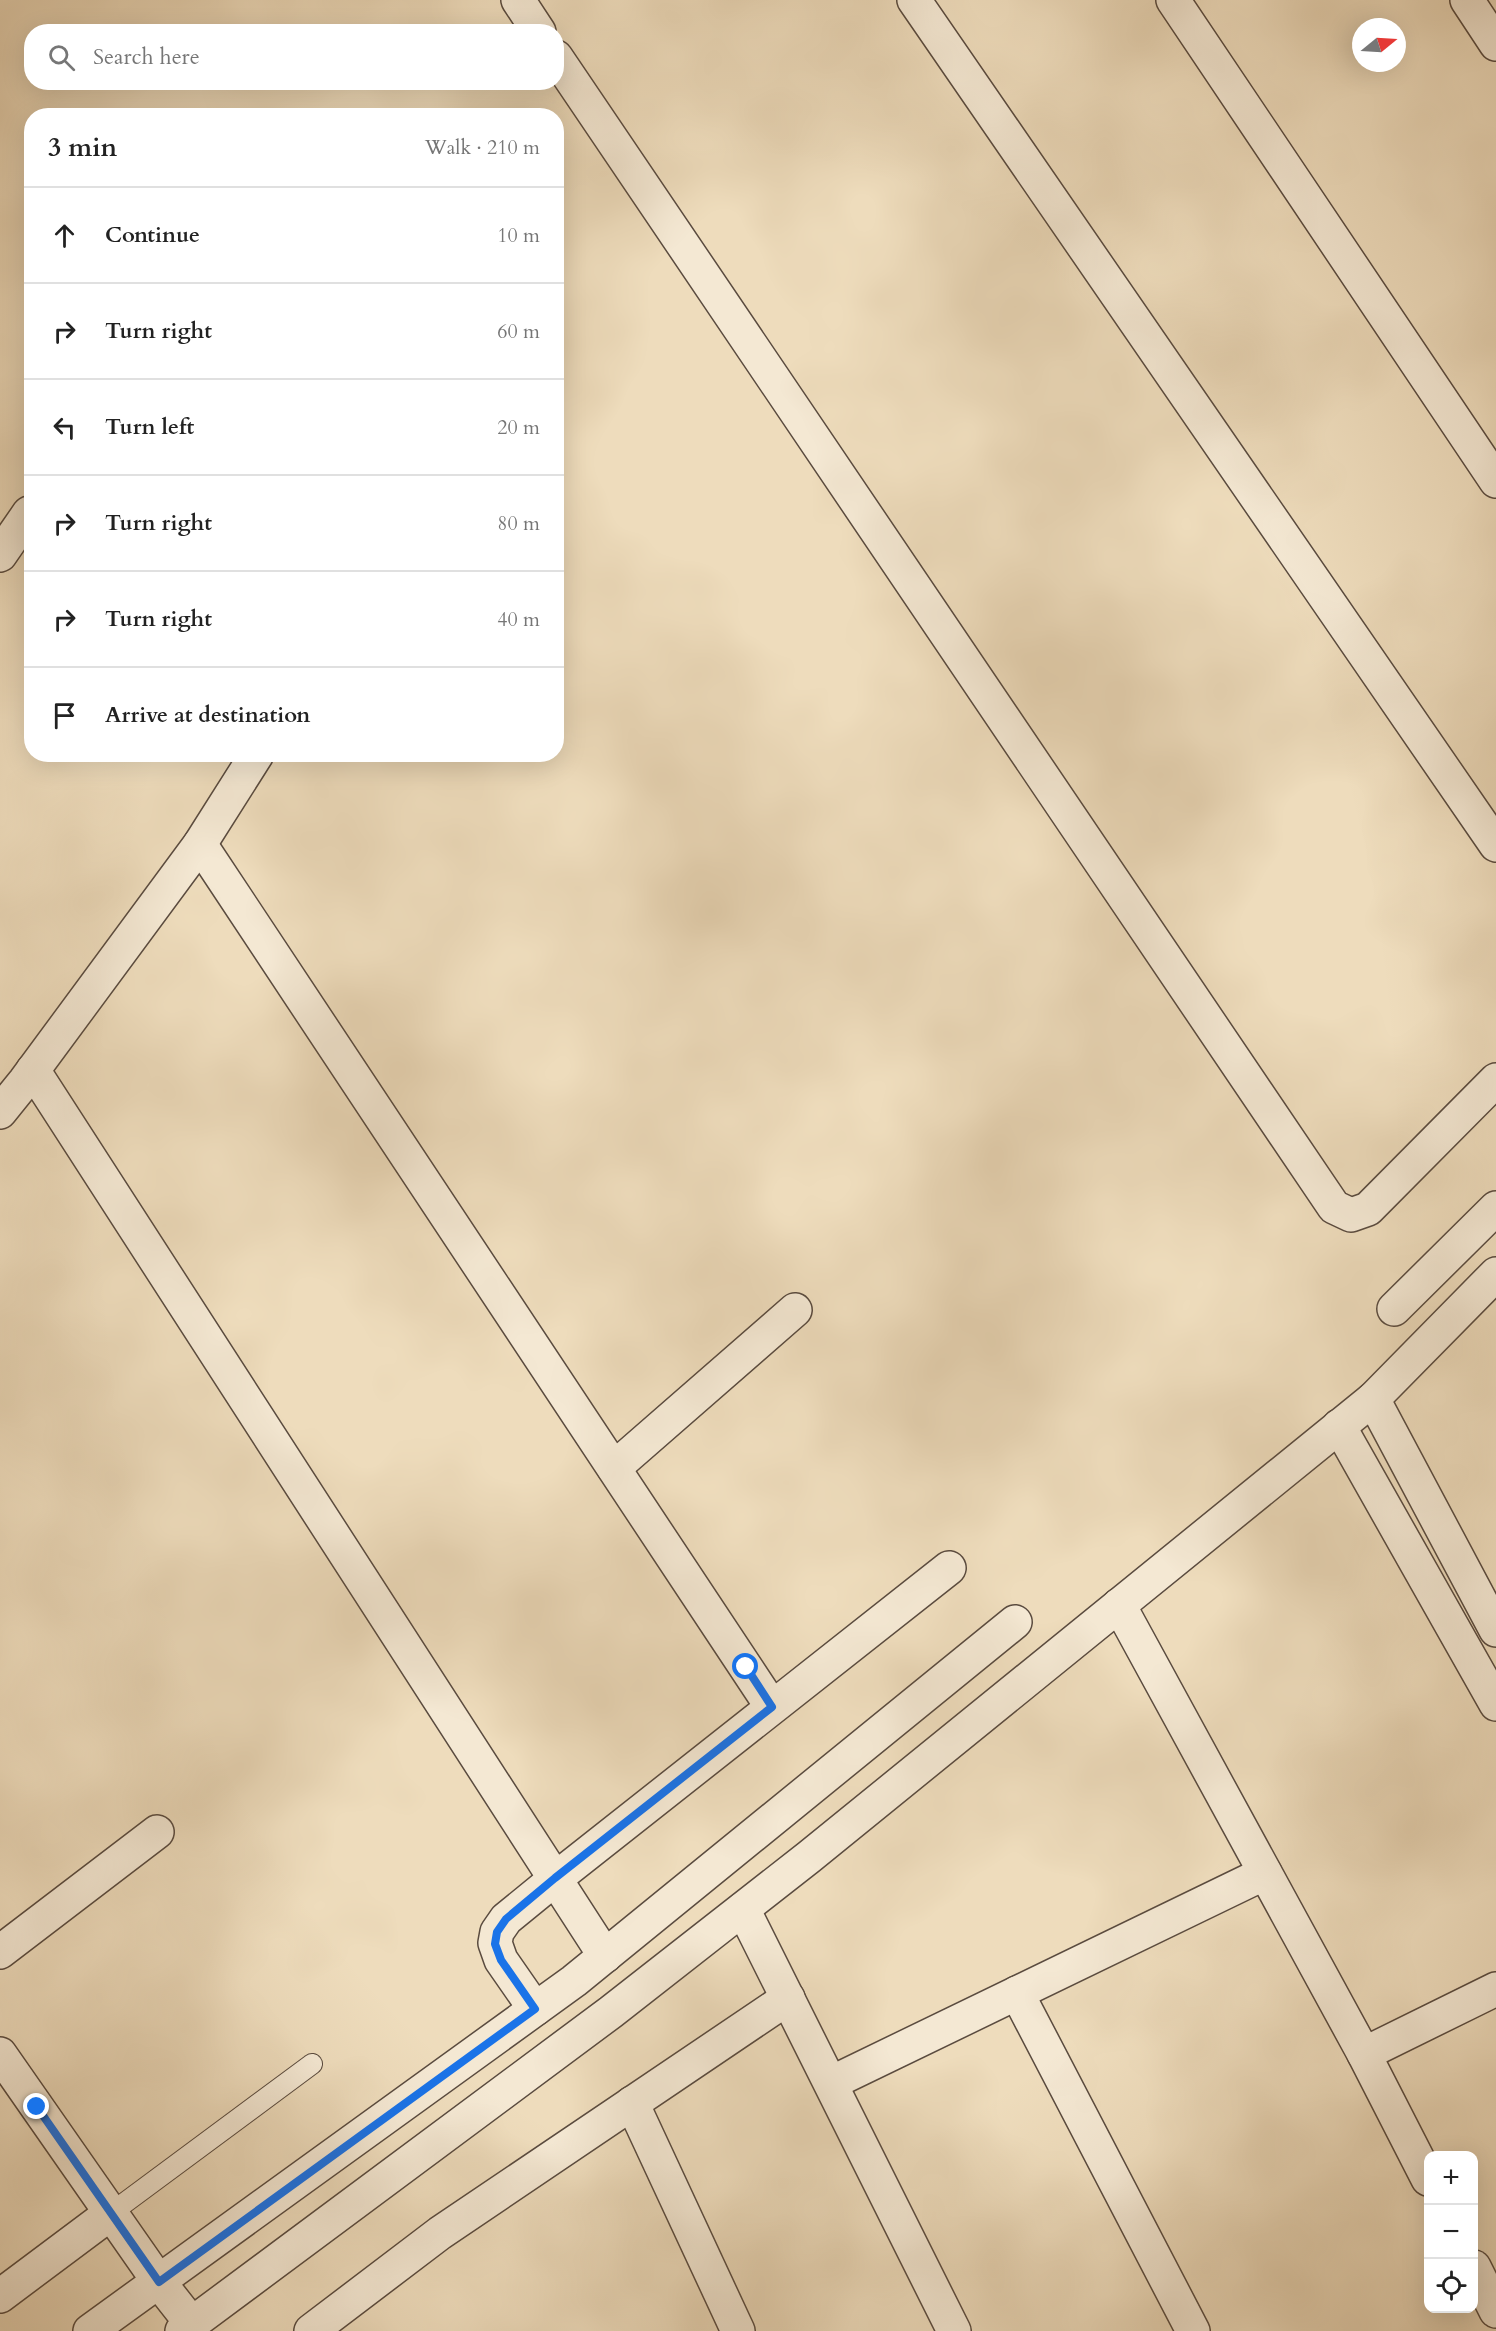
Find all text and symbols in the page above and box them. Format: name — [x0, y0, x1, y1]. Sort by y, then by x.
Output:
north arrow — [1352, 18, 1406, 72]
search box — [24, 24, 564, 90]
icon: search — [45, 41, 78, 74]
text: Search here — [93, 42, 200, 72]
text: 3 min — [48, 130, 117, 165]
text: Walk · 210 m — [425, 134, 540, 161]
icon: ahead — [48, 219, 81, 252]
text: Continue — [105, 220, 200, 250]
text: 10 m — [497, 222, 540, 249]
icon: right — [48, 315, 81, 348]
text: Turn right — [105, 316, 212, 346]
text: 60 m — [497, 318, 540, 345]
icon: left — [48, 411, 81, 444]
text: Turn left — [105, 412, 194, 442]
text: 20 m — [497, 414, 540, 441]
icon: right — [48, 507, 81, 540]
text: Turn right — [105, 508, 212, 538]
text: 80 m — [497, 510, 540, 537]
icon: right — [48, 603, 81, 636]
text: Turn right — [105, 604, 212, 634]
text: 40 m — [497, 606, 540, 633]
icon: arrive — [48, 699, 81, 732]
text: Arrive at destination — [105, 700, 310, 730]
route start — [732, 1653, 758, 1679]
route end — [23, 2093, 49, 2119]
map controls — [1424, 2151, 1478, 2313]
button: + — [1424, 2151, 1478, 2205]
button: − — [1424, 2205, 1478, 2259]
button: locate — [1424, 2259, 1478, 2313]

